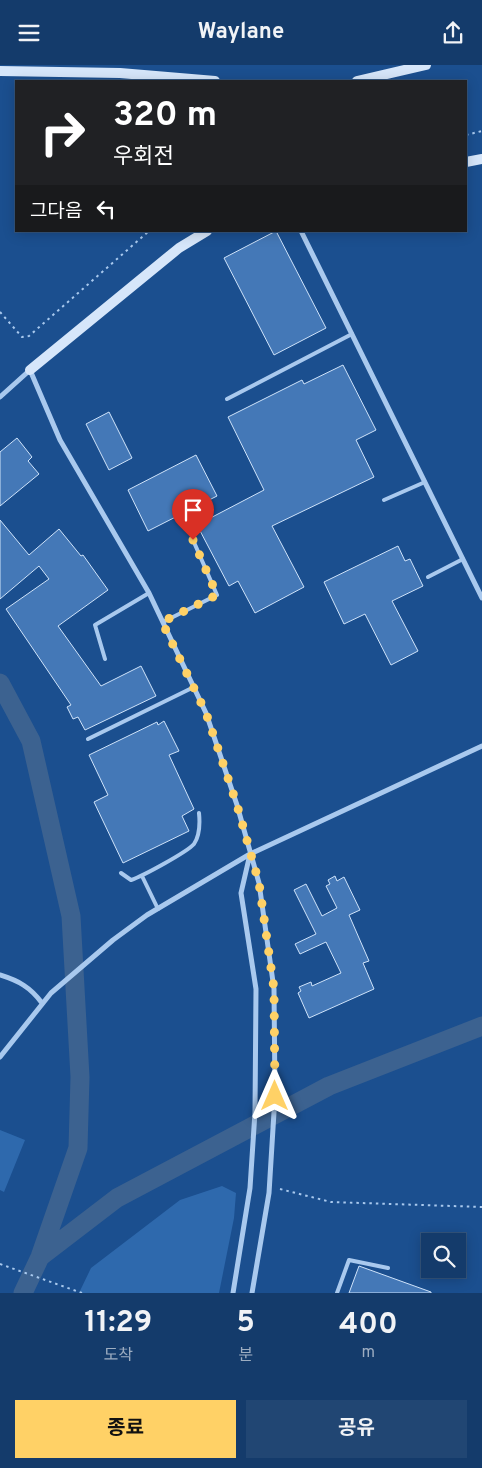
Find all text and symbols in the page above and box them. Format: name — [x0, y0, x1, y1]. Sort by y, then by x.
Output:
icon: menu — [15, 19, 43, 47]
text: Waylane — [198, 19, 284, 46]
icon: share — [439, 19, 467, 47]
text: 320 m — [113, 94, 217, 138]
icon: right — [30, 100, 95, 165]
text: 우회전 — [113, 144, 174, 171]
icon: left — [92, 195, 120, 223]
text: 그다음 — [30, 200, 82, 224]
pin — [172, 489, 214, 540]
icon: arrive — [179, 496, 207, 524]
position arrow — [248, 1069, 300, 1121]
map controls — [421, 1233, 466, 1278]
button: search — [421, 1233, 466, 1278]
text: 11:29 — [84, 1305, 152, 1342]
text: 5 — [236, 1305, 255, 1342]
text: 400 — [339, 1307, 398, 1344]
text: m — [362, 1343, 375, 1363]
text: 도착 — [103, 1346, 133, 1366]
text: 분 — [238, 1346, 253, 1366]
button: 종료 — [15, 1400, 236, 1458]
button: 공유 — [246, 1400, 467, 1458]

